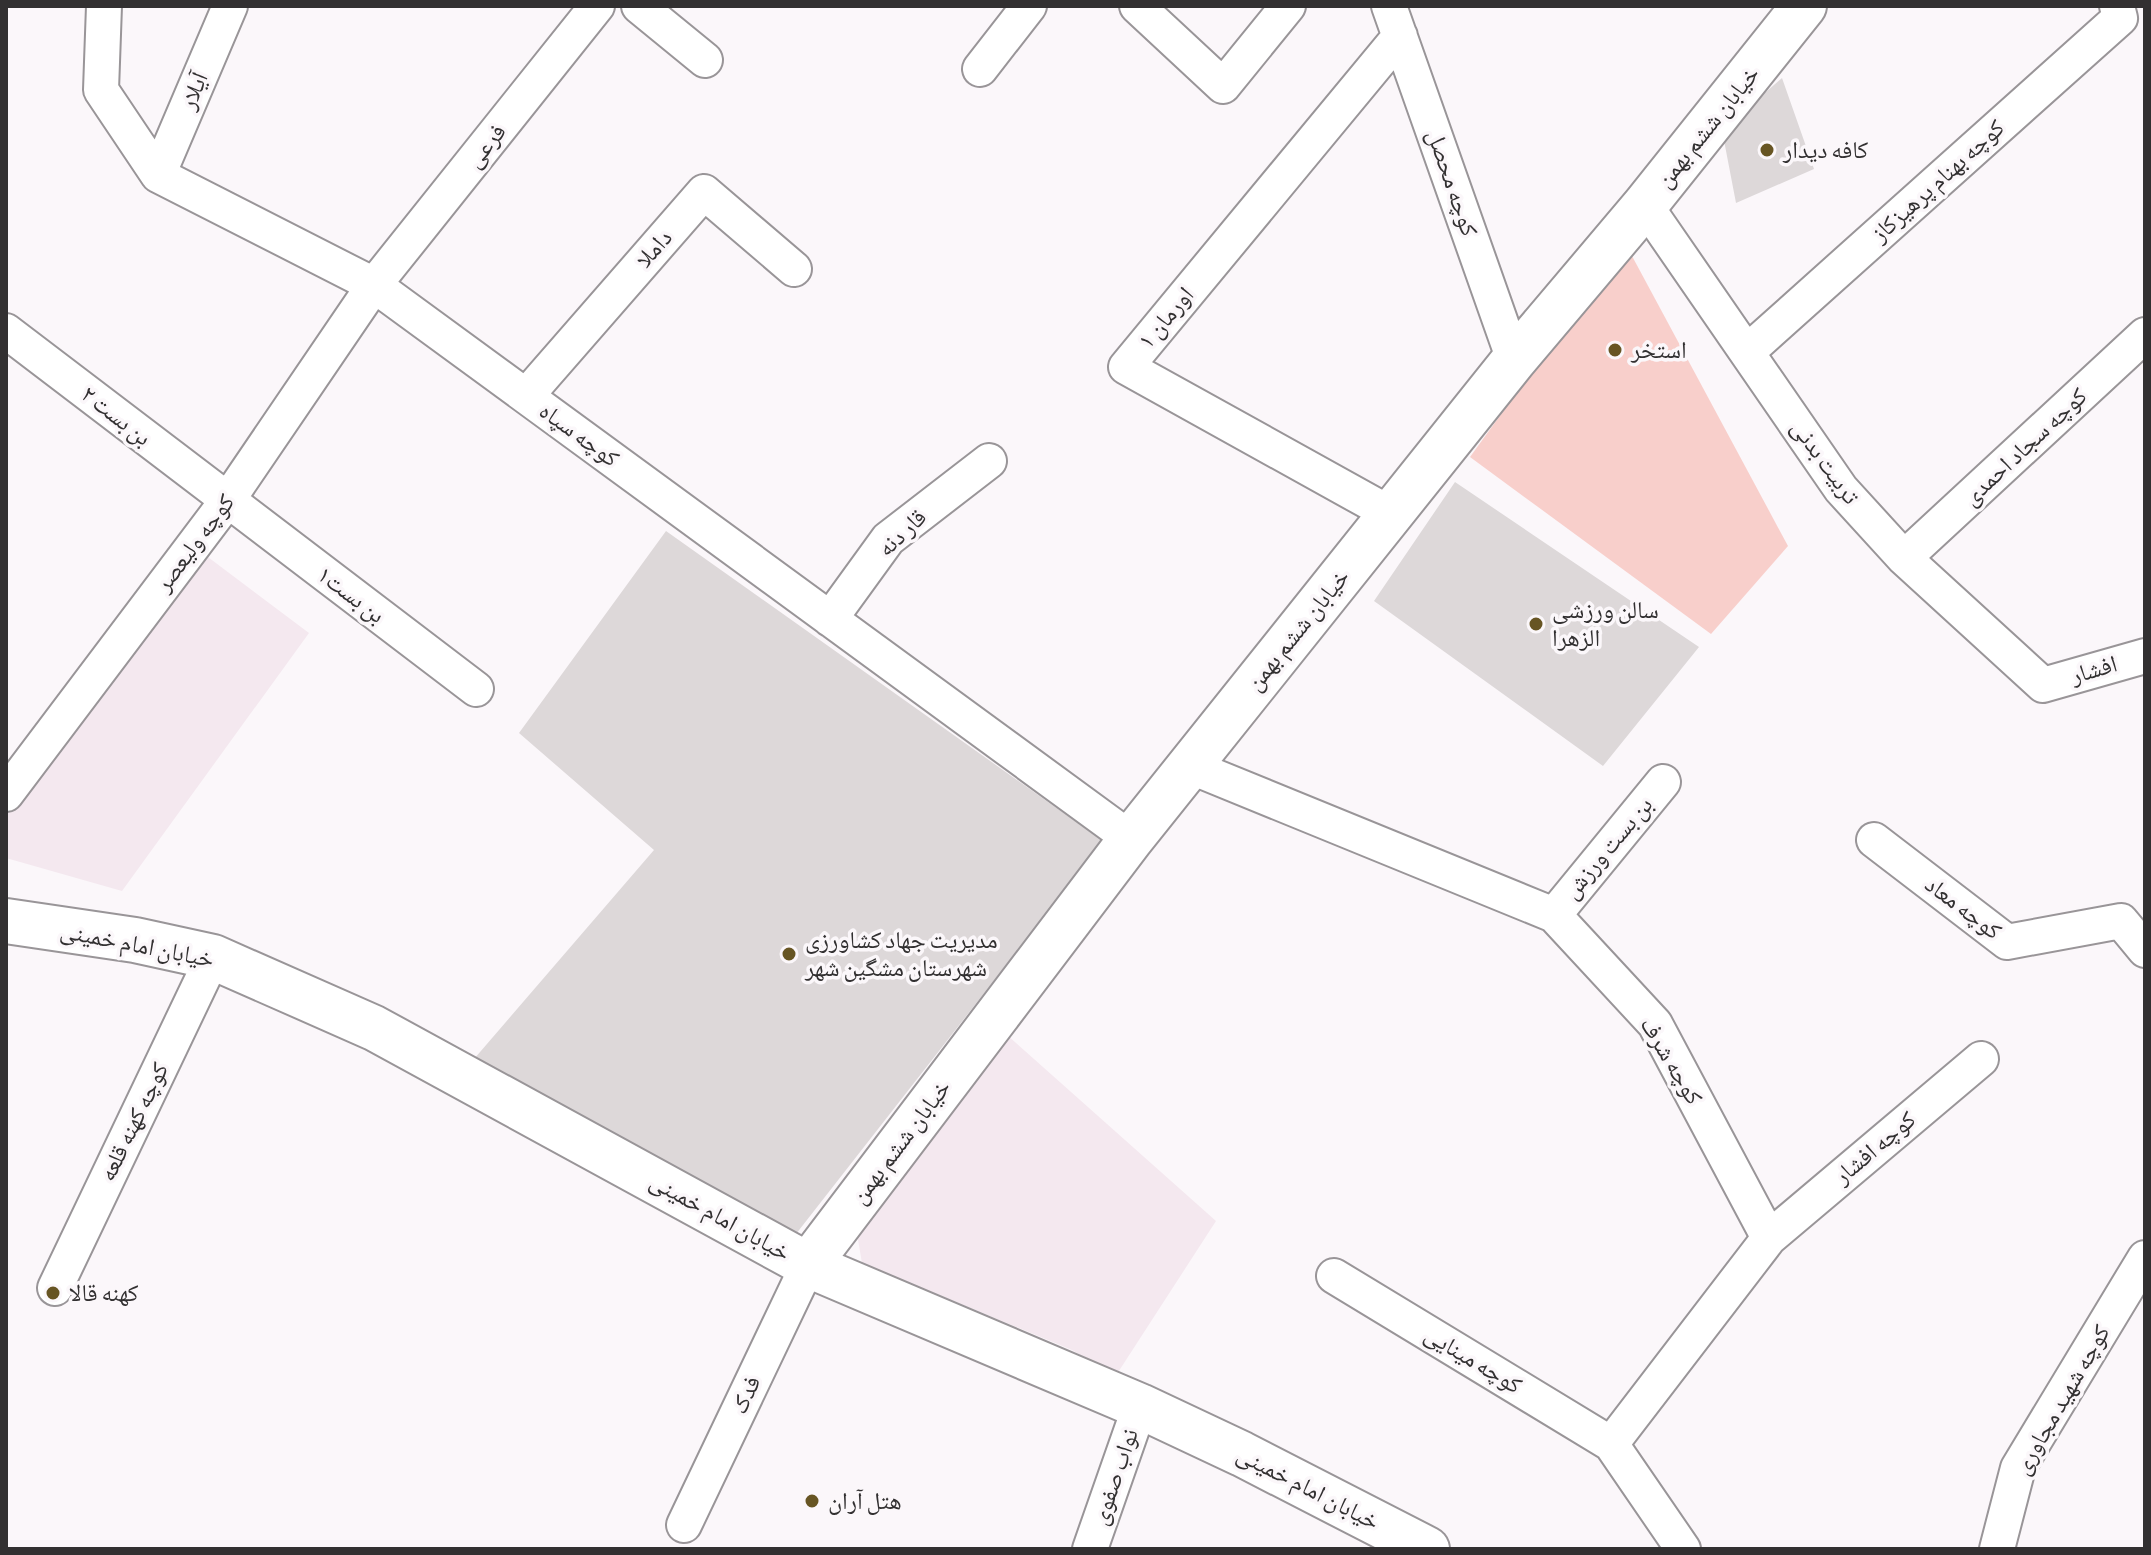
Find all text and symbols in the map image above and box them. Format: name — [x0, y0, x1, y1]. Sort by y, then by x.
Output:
street label: خیابان ششم بهمن — [1650, 60, 1767, 194]
street label: آیلار — [173, 67, 215, 115]
street label: کوچه بهنام پرهیزکاز — [1865, 114, 2011, 250]
street label: فرعی — [460, 118, 512, 174]
street label: کوچه محصل — [1420, 126, 1484, 240]
place label: کافه دیدار — [1782, 136, 1868, 165]
marker: کافه دیدار — [1758, 141, 1776, 159]
street label: داملا — [630, 224, 678, 274]
street label: اورمان ۱ — [1132, 281, 1200, 355]
place label: استخر — [1630, 336, 1687, 365]
marker: استخر — [1606, 341, 1624, 359]
street label: بن بست ۲ — [75, 380, 157, 452]
street label: کوچه سجاد احمدی — [1957, 382, 2093, 512]
street label: کوچه سپاه — [533, 396, 625, 474]
street label: تربیت بدنی — [1785, 414, 1865, 510]
street label: کوچه ولیعصر — [148, 489, 241, 598]
street label: قار دنه — [871, 503, 933, 563]
street label: بن بست۱ — [311, 560, 391, 630]
street label: خیابان ششم بهمن — [1240, 563, 1357, 697]
place label: سالن ورزشی الزهرا — [1552, 596, 1659, 653]
marker: سالن ورزشی الزهرا — [1527, 615, 1545, 633]
street label: افشار — [2066, 650, 2121, 691]
street label: بن بست ورزش — [1557, 791, 1659, 905]
street label: کوچه معاد — [1919, 870, 2007, 946]
street label: خیابان امام خمینی — [57, 916, 216, 975]
place label: مدیریت جهاد کشاورزی شهرستان مشگین شهر — [804, 926, 998, 983]
marker: مدیریت جهاد کشاورزی شهرستان مشگین شهر — [780, 945, 798, 963]
street label: کوچه شرف — [1634, 1012, 1708, 1110]
street label: کوچه کهنه قلعه — [93, 1058, 175, 1186]
street label: خیابان ششم بهمن — [845, 1074, 958, 1211]
street label: کوچه افشار — [1827, 1105, 1922, 1191]
street label: خیابان امام خمینی — [644, 1166, 795, 1268]
place label: کهنه قالا — [69, 1279, 138, 1308]
marker: کهنه قالا — [44, 1284, 62, 1302]
street label: کوچه مینایی — [1419, 1320, 1527, 1400]
street label: کوچه شهید مجاوری — [2007, 1320, 2117, 1480]
street label: فدک — [725, 1371, 767, 1419]
street label: نواب صفوی — [1085, 1425, 1145, 1529]
street label: خیابان امام خمینی — [1231, 1440, 1384, 1537]
place label: هتل آران — [828, 1487, 902, 1516]
marker: هتل آران — [803, 1492, 821, 1510]

